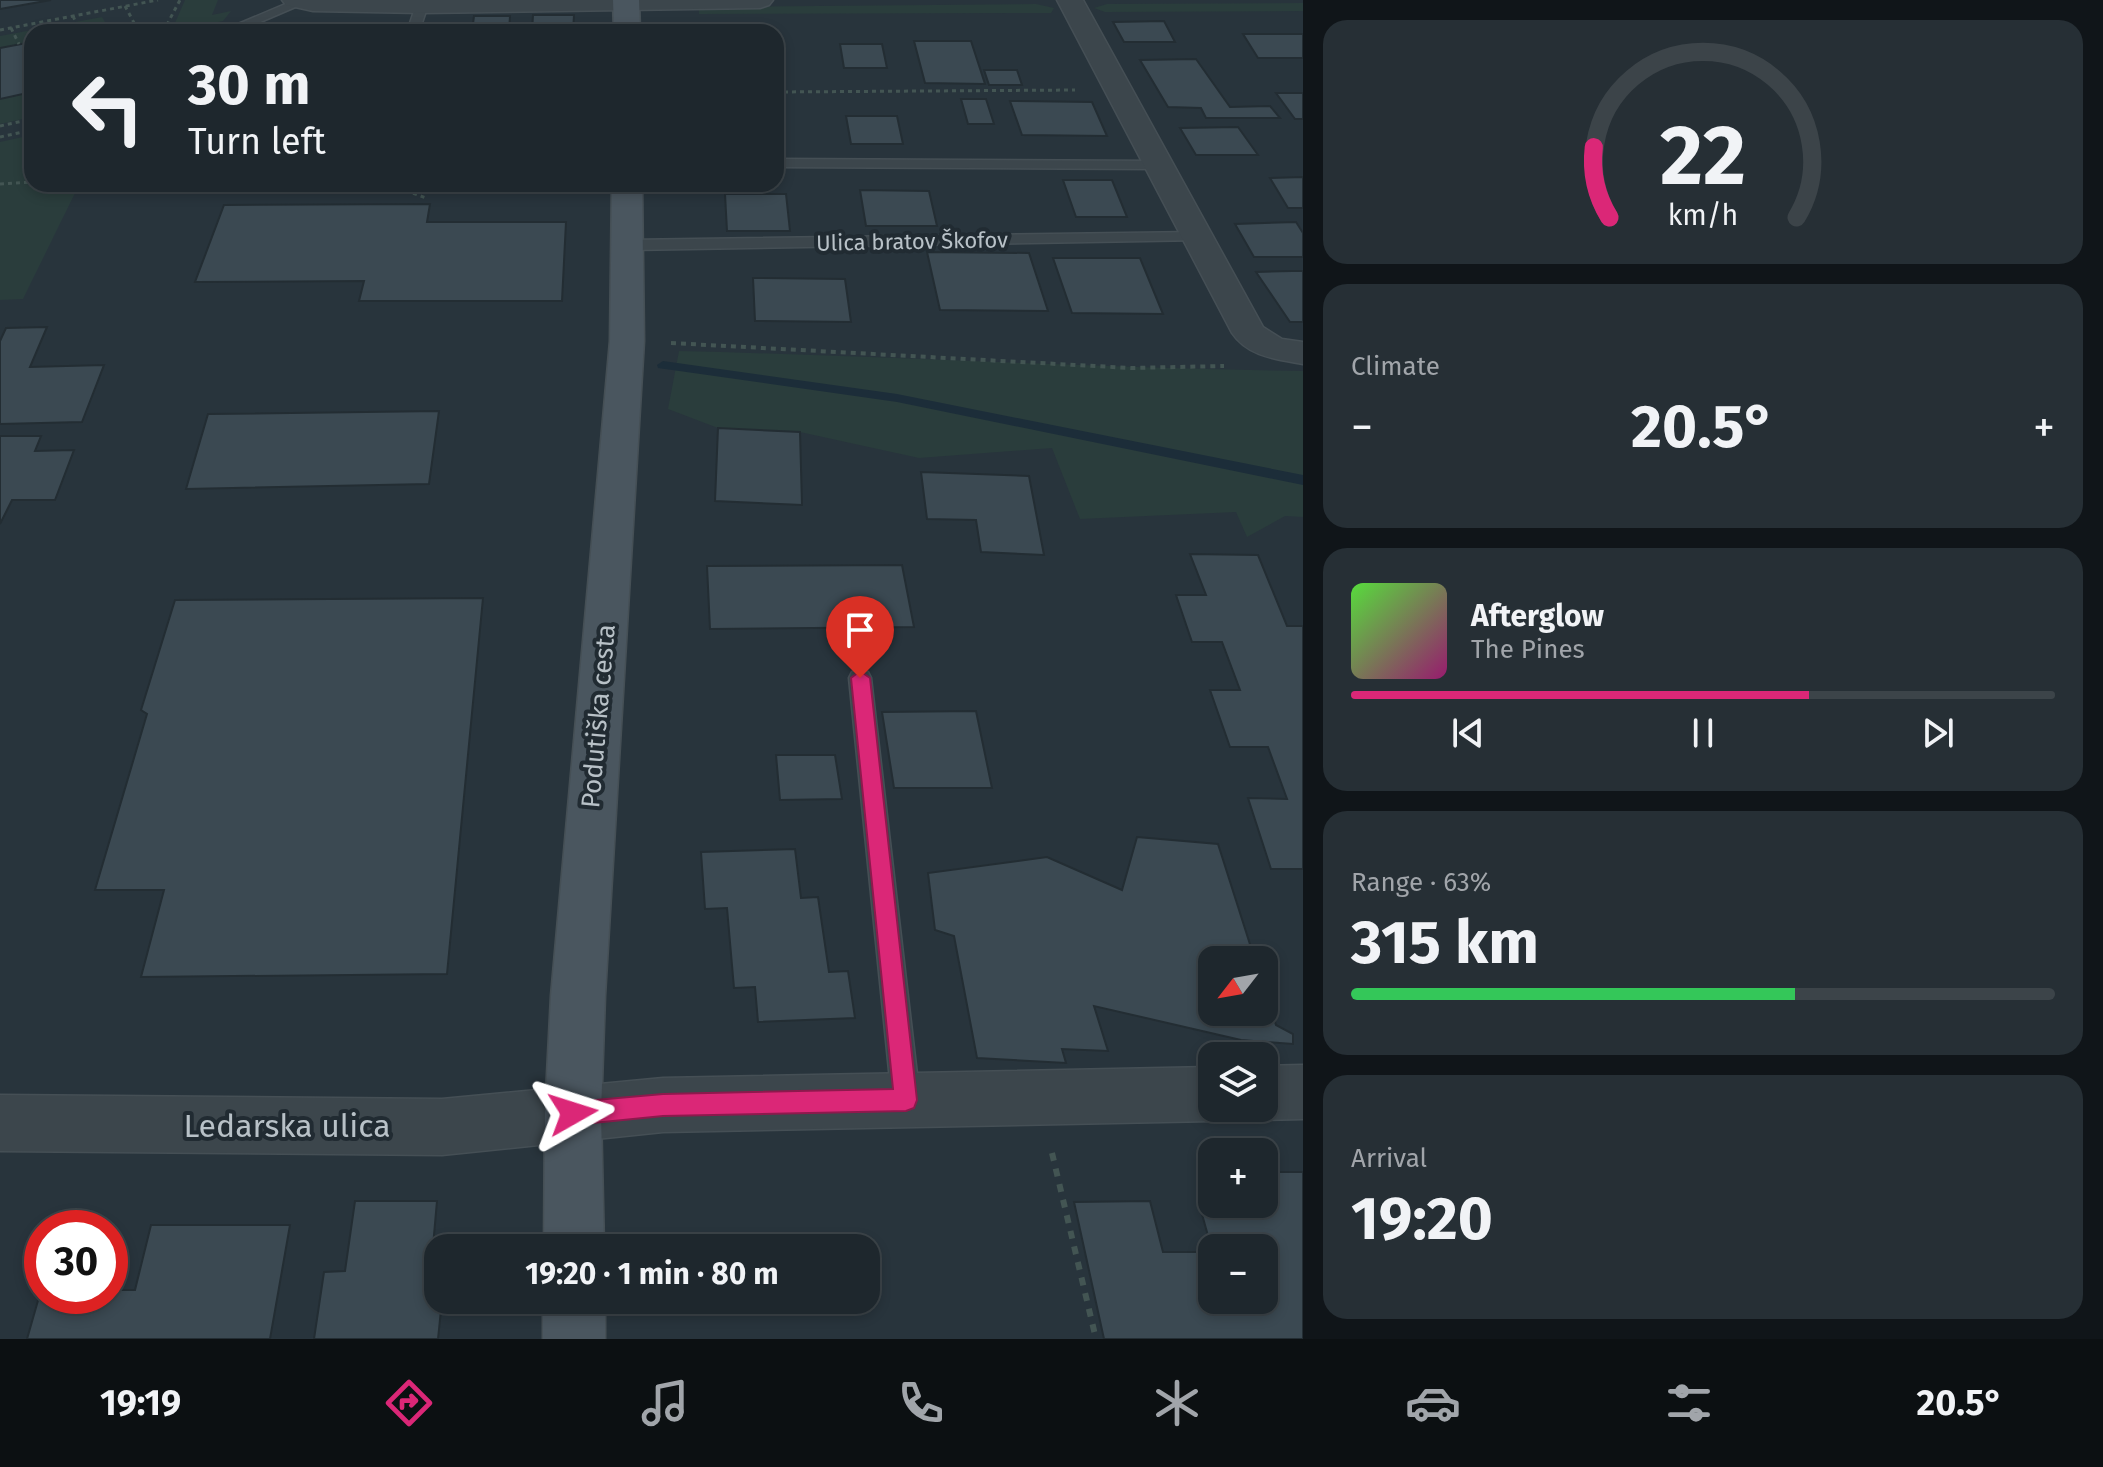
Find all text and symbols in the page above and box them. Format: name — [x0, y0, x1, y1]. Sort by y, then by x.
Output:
text: 30 m — [188, 52, 310, 119]
icon: left — [56, 56, 160, 160]
text: 22 — [1660, 105, 1746, 205]
text: Turn left — [188, 120, 326, 164]
text: km/h — [1668, 198, 1738, 233]
street label: Ulica bratov Škofov — [816, 226, 1008, 257]
text: Climate — [1351, 351, 1440, 382]
text: 20.5° — [1631, 391, 1775, 463]
text: − — [1351, 401, 1373, 454]
text: + — [2033, 401, 2055, 454]
pin — [826, 596, 894, 678]
text: Afterglow — [1471, 598, 1604, 634]
icon: arrive — [838, 608, 882, 652]
street label: Podutiška cesta — [575, 623, 622, 809]
text: The Pines — [1471, 634, 1585, 665]
icon: previous — [1446, 711, 1490, 755]
icon: pause — [1681, 711, 1725, 755]
icon: next — [1916, 711, 1960, 755]
text: Range · 63% — [1351, 867, 1491, 898]
text: 315 km — [1351, 907, 1539, 979]
north arrow — [1198, 946, 1278, 1026]
map controls — [1198, 946, 1278, 1314]
button: layers — [1198, 1042, 1278, 1122]
position arrow — [531, 1071, 615, 1155]
street label: Ledarska ulica — [183, 1107, 391, 1145]
button: + — [1198, 1138, 1278, 1218]
text: Arrival — [1351, 1143, 1427, 1174]
text: 19:20 — [1351, 1183, 1493, 1255]
speed limit sign: 30 — [24, 1210, 128, 1314]
button: − — [1198, 1234, 1278, 1314]
text: 19:20 · 1 min · 80 m — [525, 1256, 779, 1292]
icon: directions — [381, 1375, 437, 1431]
icon: music — [637, 1375, 693, 1431]
icon: phone — [893, 1375, 949, 1431]
icon: climate — [1149, 1375, 1205, 1431]
icon: car — [1405, 1375, 1461, 1431]
icon: filters — [1661, 1375, 1717, 1431]
text: 19:19 — [100, 1381, 181, 1425]
text: 20.5° — [1917, 1381, 2003, 1425]

